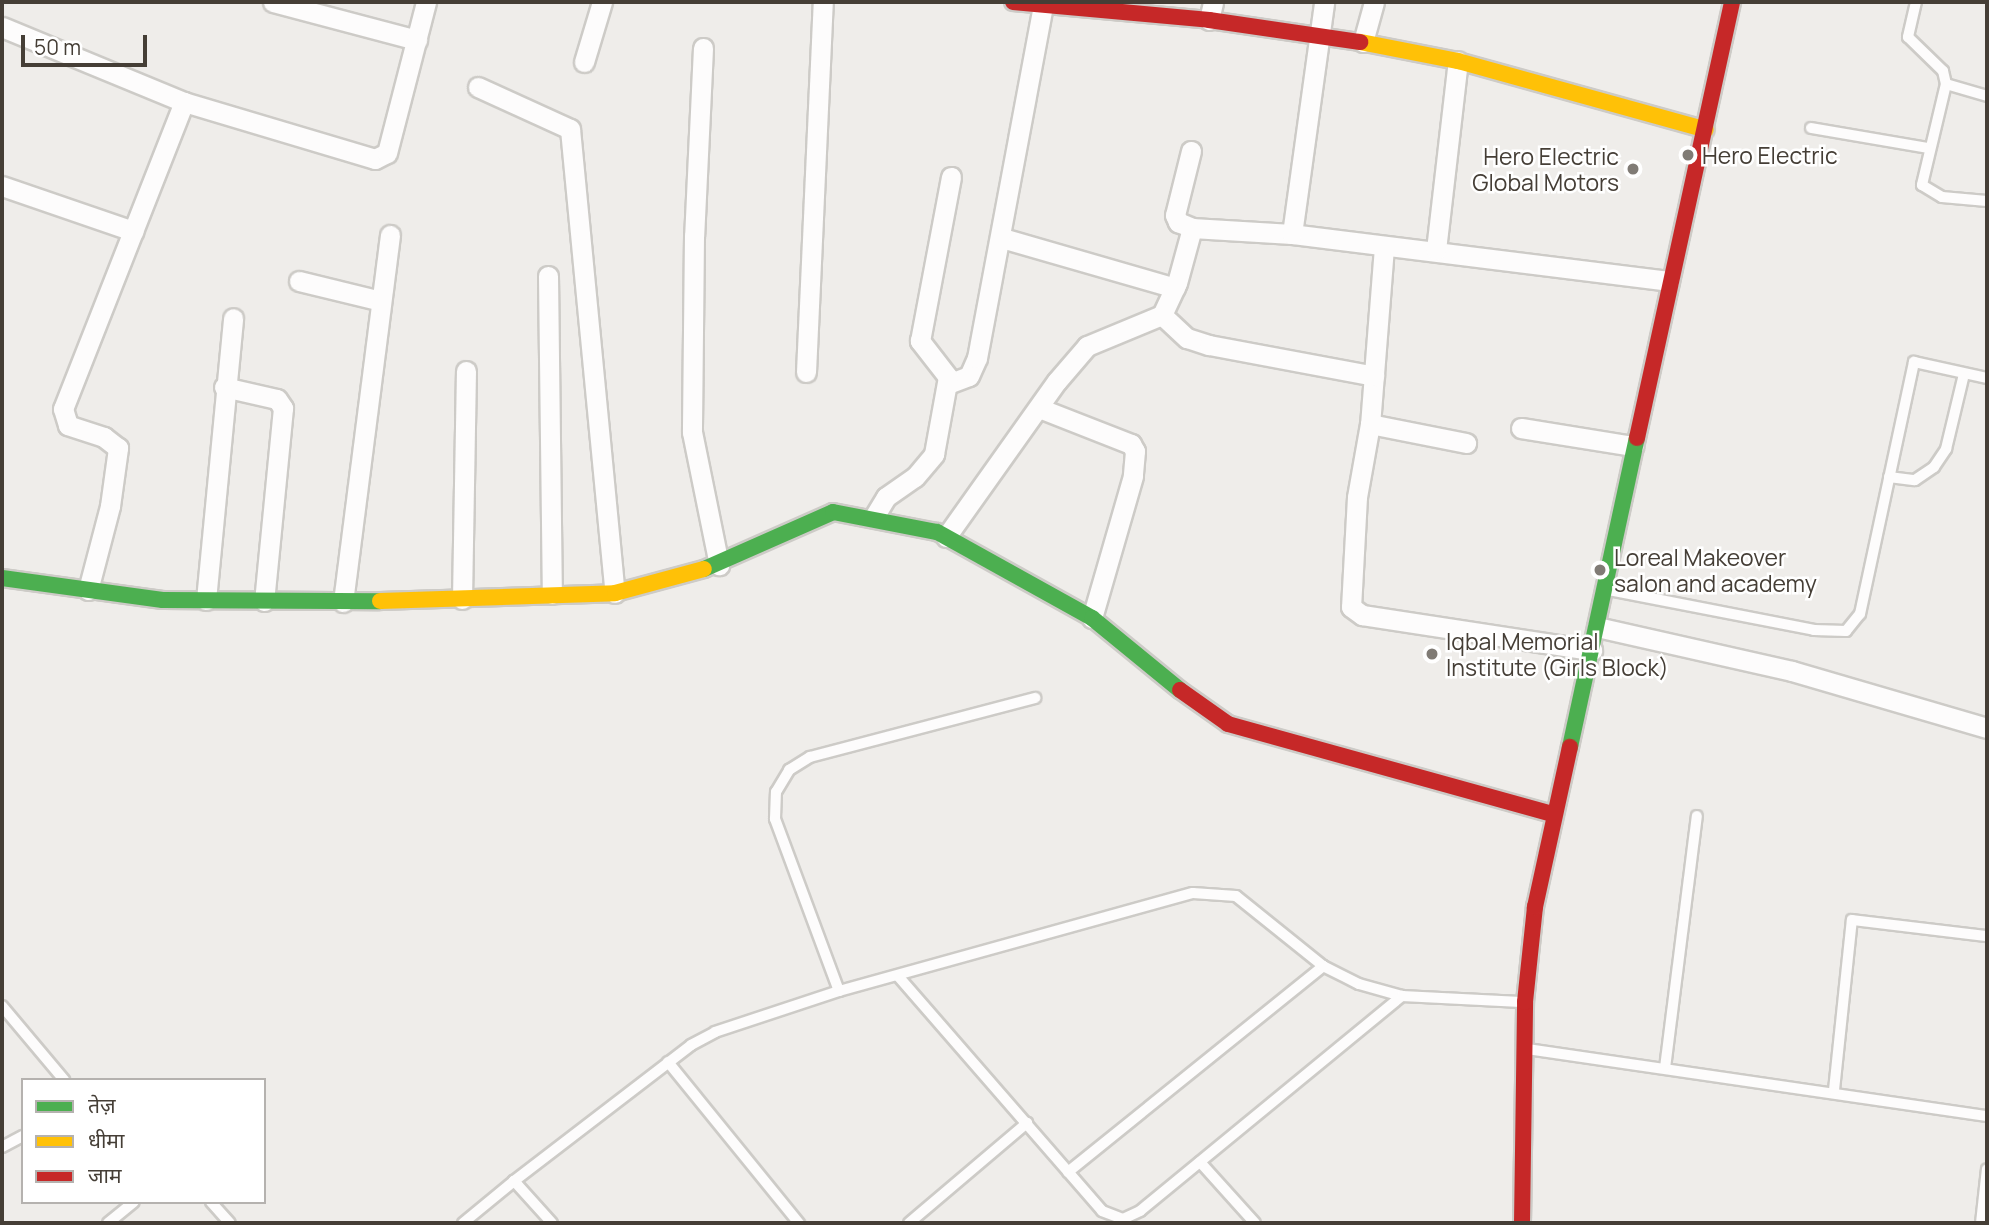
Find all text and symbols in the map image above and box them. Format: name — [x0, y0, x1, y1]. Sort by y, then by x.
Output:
scale bar — [24, 21, 150, 65]
text: 50 m — [34, 33, 81, 61]
place label: Hero Electric — [1702, 141, 1838, 169]
place label: Hero Electric Global Motors — [1472, 142, 1619, 196]
marker: Hero Electric — [1680, 147, 1696, 163]
marker: Hero Electric Global Motors — [1625, 161, 1641, 177]
place label: Loreal Makeover salon and academy — [1614, 543, 1817, 597]
marker: Loreal Makeover salon and academy — [1592, 562, 1608, 578]
place label: Iqbal Memorial Institute (Girls Block) — [1446, 627, 1669, 681]
marker: Iqbal Memorial Institute (Girls Block) — [1424, 646, 1440, 662]
legend — [21, 1078, 266, 1204]
text: तेज़ — [88, 1091, 116, 1119]
text: धीमा — [88, 1126, 124, 1154]
text: जाम — [88, 1161, 122, 1189]

